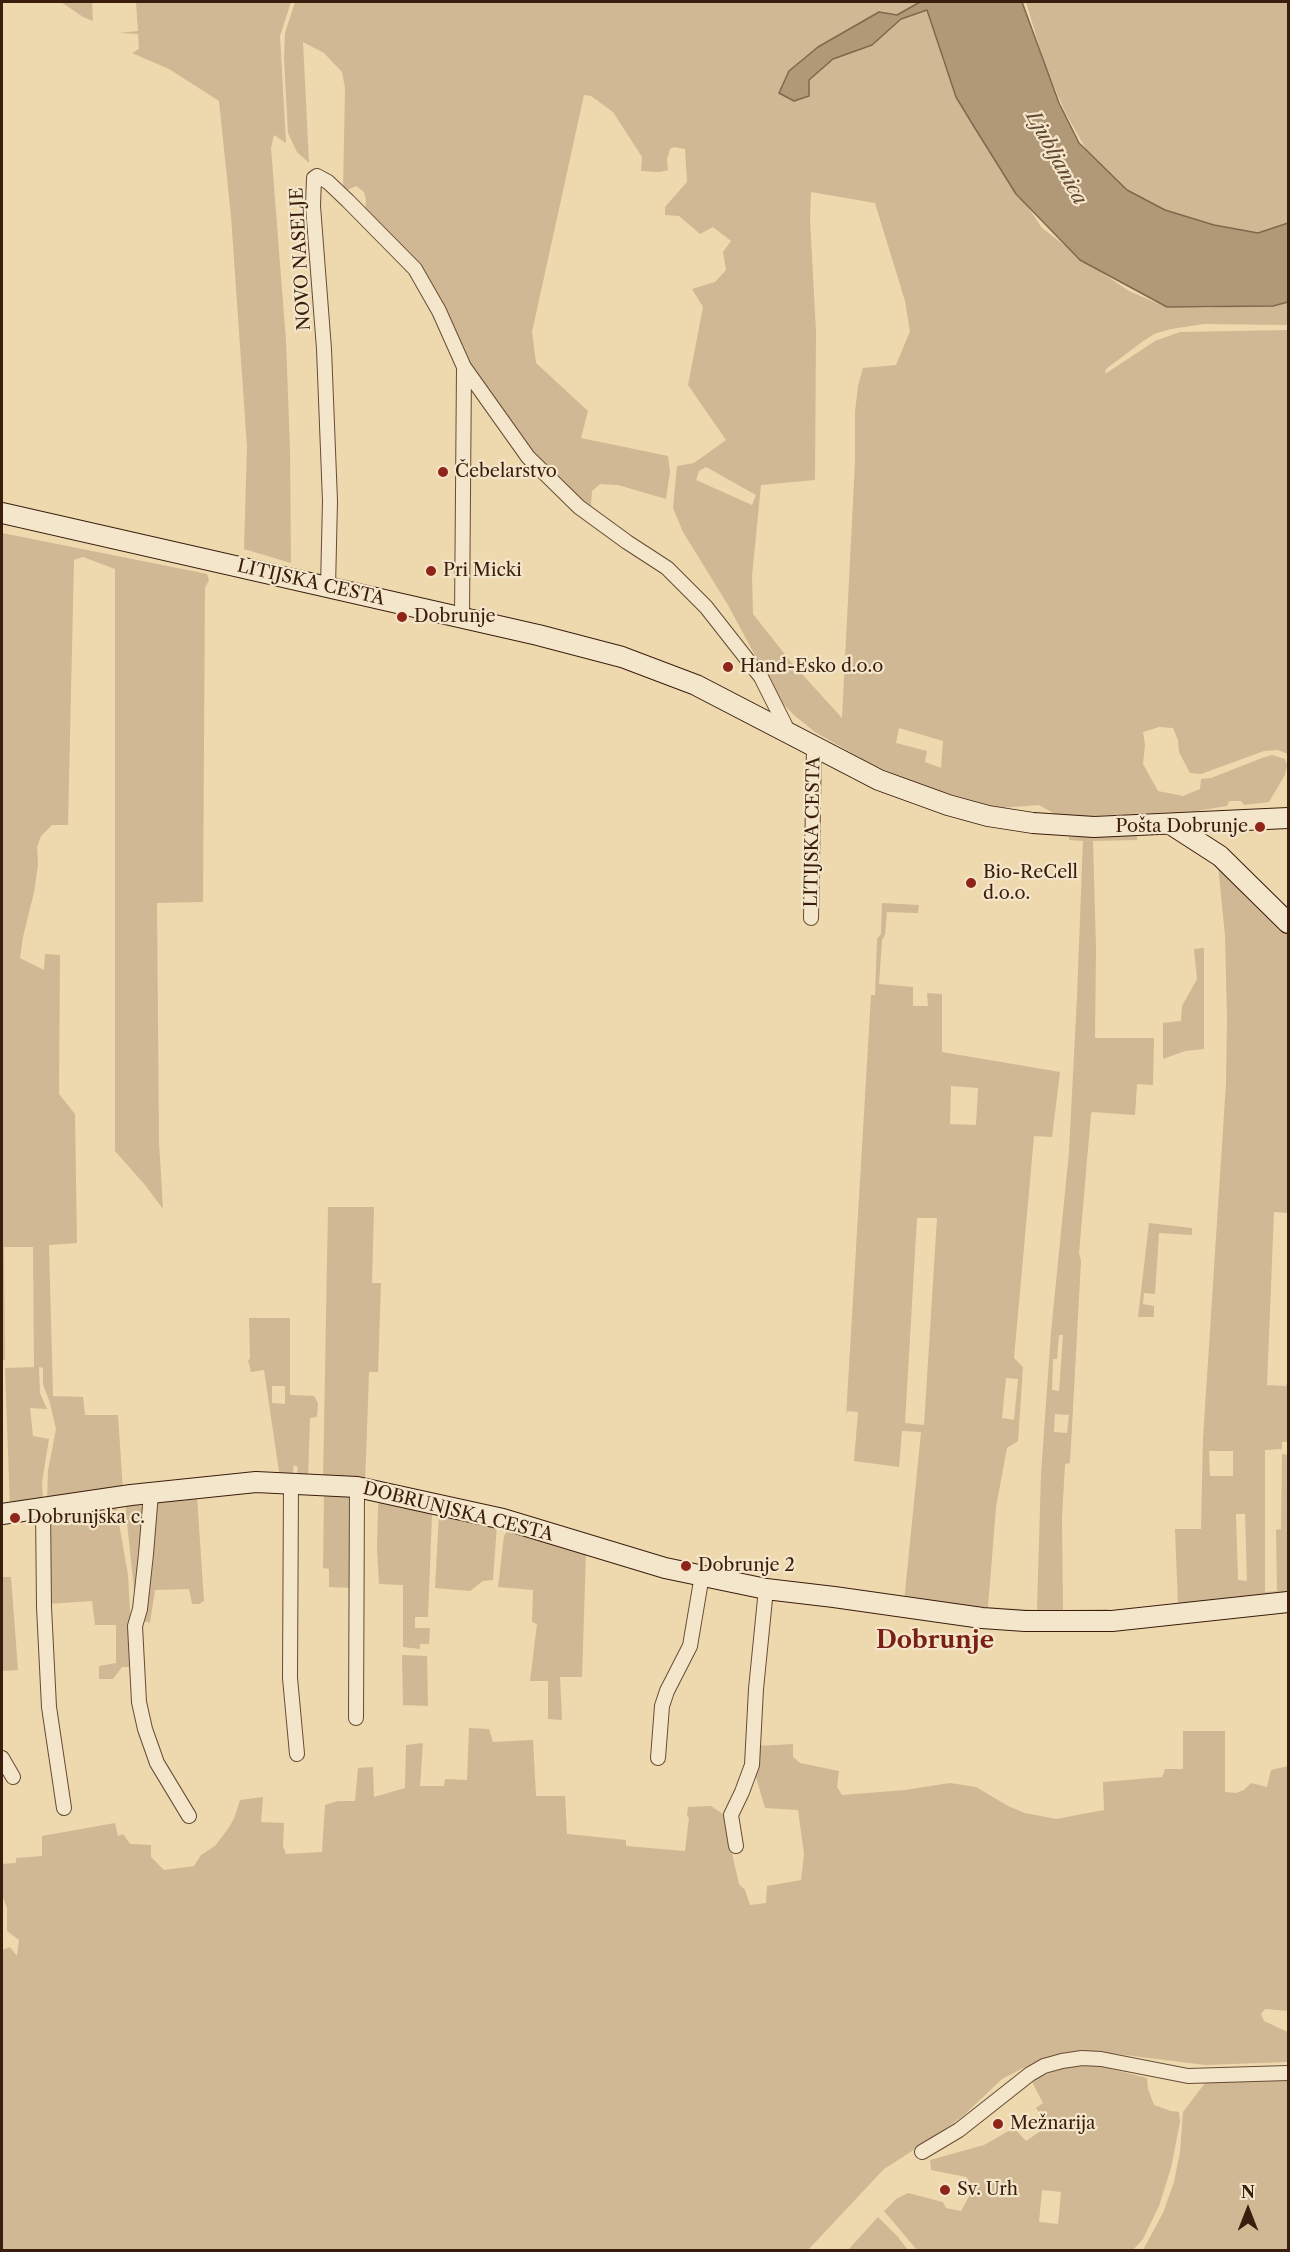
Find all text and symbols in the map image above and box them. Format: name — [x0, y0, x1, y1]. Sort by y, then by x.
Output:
water label: Ljubljanica — [1020, 107, 1092, 209]
street label: NOVO NASELJE — [286, 187, 316, 331]
place label: Čebelarstvo — [455, 461, 557, 483]
marker: Čebelarstvo — [436, 465, 450, 479]
street label: LITIJSKA CESTA — [235, 556, 387, 610]
place label: Pri Micki — [443, 560, 522, 582]
marker: Pri Micki — [424, 564, 438, 578]
place label: Dobrunje — [414, 606, 496, 628]
marker: Dobrunje — [395, 610, 409, 624]
place label: Hand-Esko d.o.o — [740, 656, 883, 678]
marker: Hand-Esko d.o.o — [721, 660, 735, 674]
street label: LITIJSKA CESTA — [801, 756, 825, 908]
place label: Pošta Dobrunje — [1116, 816, 1248, 838]
marker: Pošta Dobrunje — [1253, 820, 1267, 834]
place label: Bio-ReCell d.o.o. — [983, 862, 1078, 904]
marker: Bio-ReCell d.o.o. — [964, 876, 978, 890]
street label: DOBRUNJSKA CESTA — [361, 1478, 555, 1546]
place label: Dobrunjska c. — [27, 1507, 145, 1529]
marker: Dobrunjska c. — [8, 1511, 22, 1525]
place label: Dobrunje 2 — [698, 1555, 795, 1577]
marker: Dobrunje 2 — [679, 1559, 693, 1573]
district label: Dobrunje — [876, 1627, 994, 1655]
place label: Mežnarija — [1010, 2113, 1096, 2135]
marker: Mežnarija — [991, 2117, 1005, 2131]
place label: Sv. Urh — [957, 2179, 1018, 2201]
north arrow — [1218, 2180, 1278, 2240]
text: N — [1241, 2182, 1255, 2202]
marker: Sv. Urh — [938, 2183, 952, 2197]

